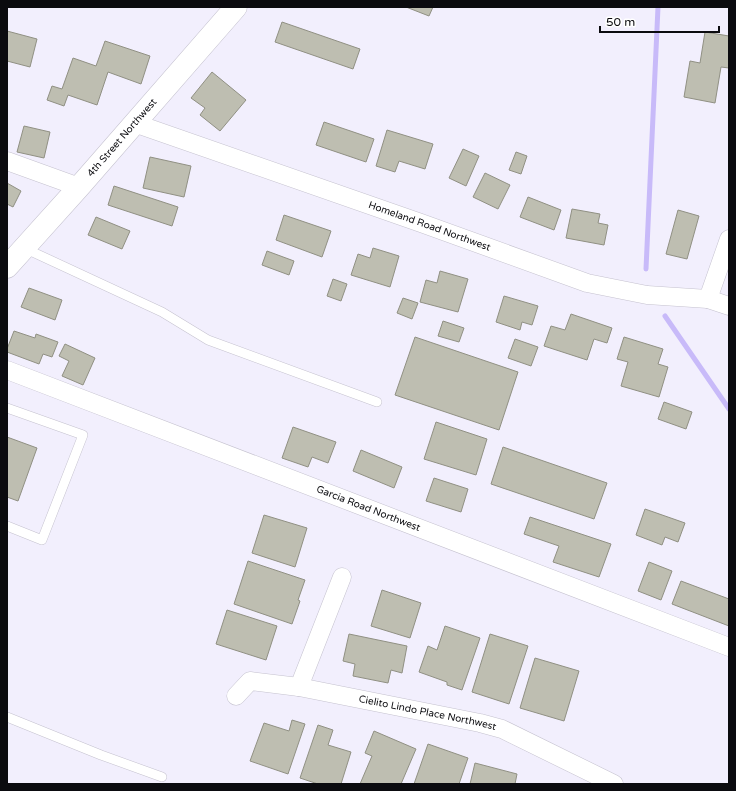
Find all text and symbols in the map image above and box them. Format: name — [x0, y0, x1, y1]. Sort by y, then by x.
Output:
scale bar — [600, 8, 719, 34]
text: 50 m — [606, 15, 635, 29]
street label: 4th Street Northwest — [85, 96, 159, 179]
street label: Homeland Road Northwest — [367, 199, 492, 254]
street label: Garcia Road Northwest — [315, 483, 422, 534]
street label: Cielito Lindo Place Northwest — [358, 693, 498, 733]

